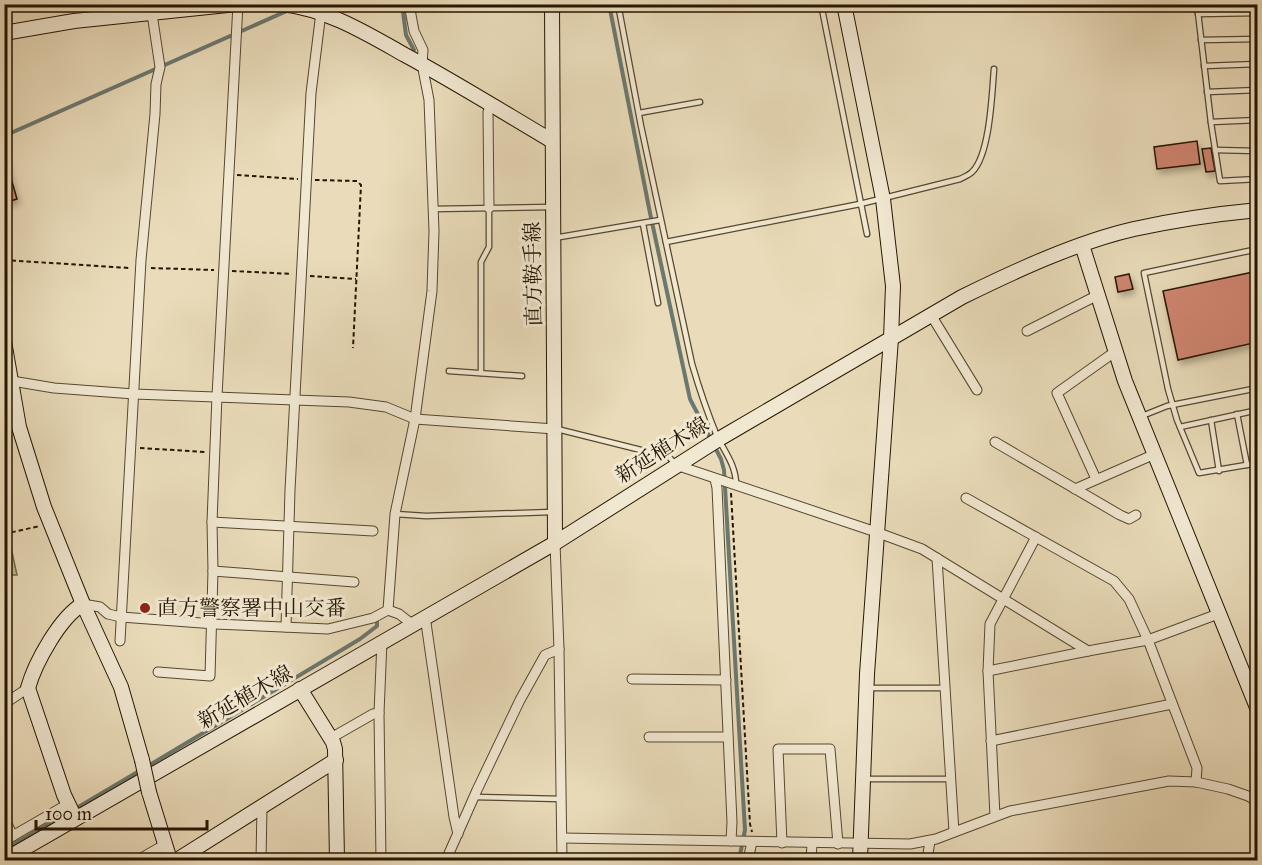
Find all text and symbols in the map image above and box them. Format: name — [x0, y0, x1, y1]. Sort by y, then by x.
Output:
street label: 直方鞍手線 — [519, 221, 547, 327]
street label: 新延植木線 — [611, 411, 713, 489]
place label: 直方警察署中山交番 — [157, 595, 346, 621]
marker: 直方警察署中山交番 — [138, 601, 152, 615]
street label: 新延植木線 — [193, 659, 297, 735]
scale bar — [36, 793, 207, 831]
text: 100 m — [45, 803, 92, 825]

